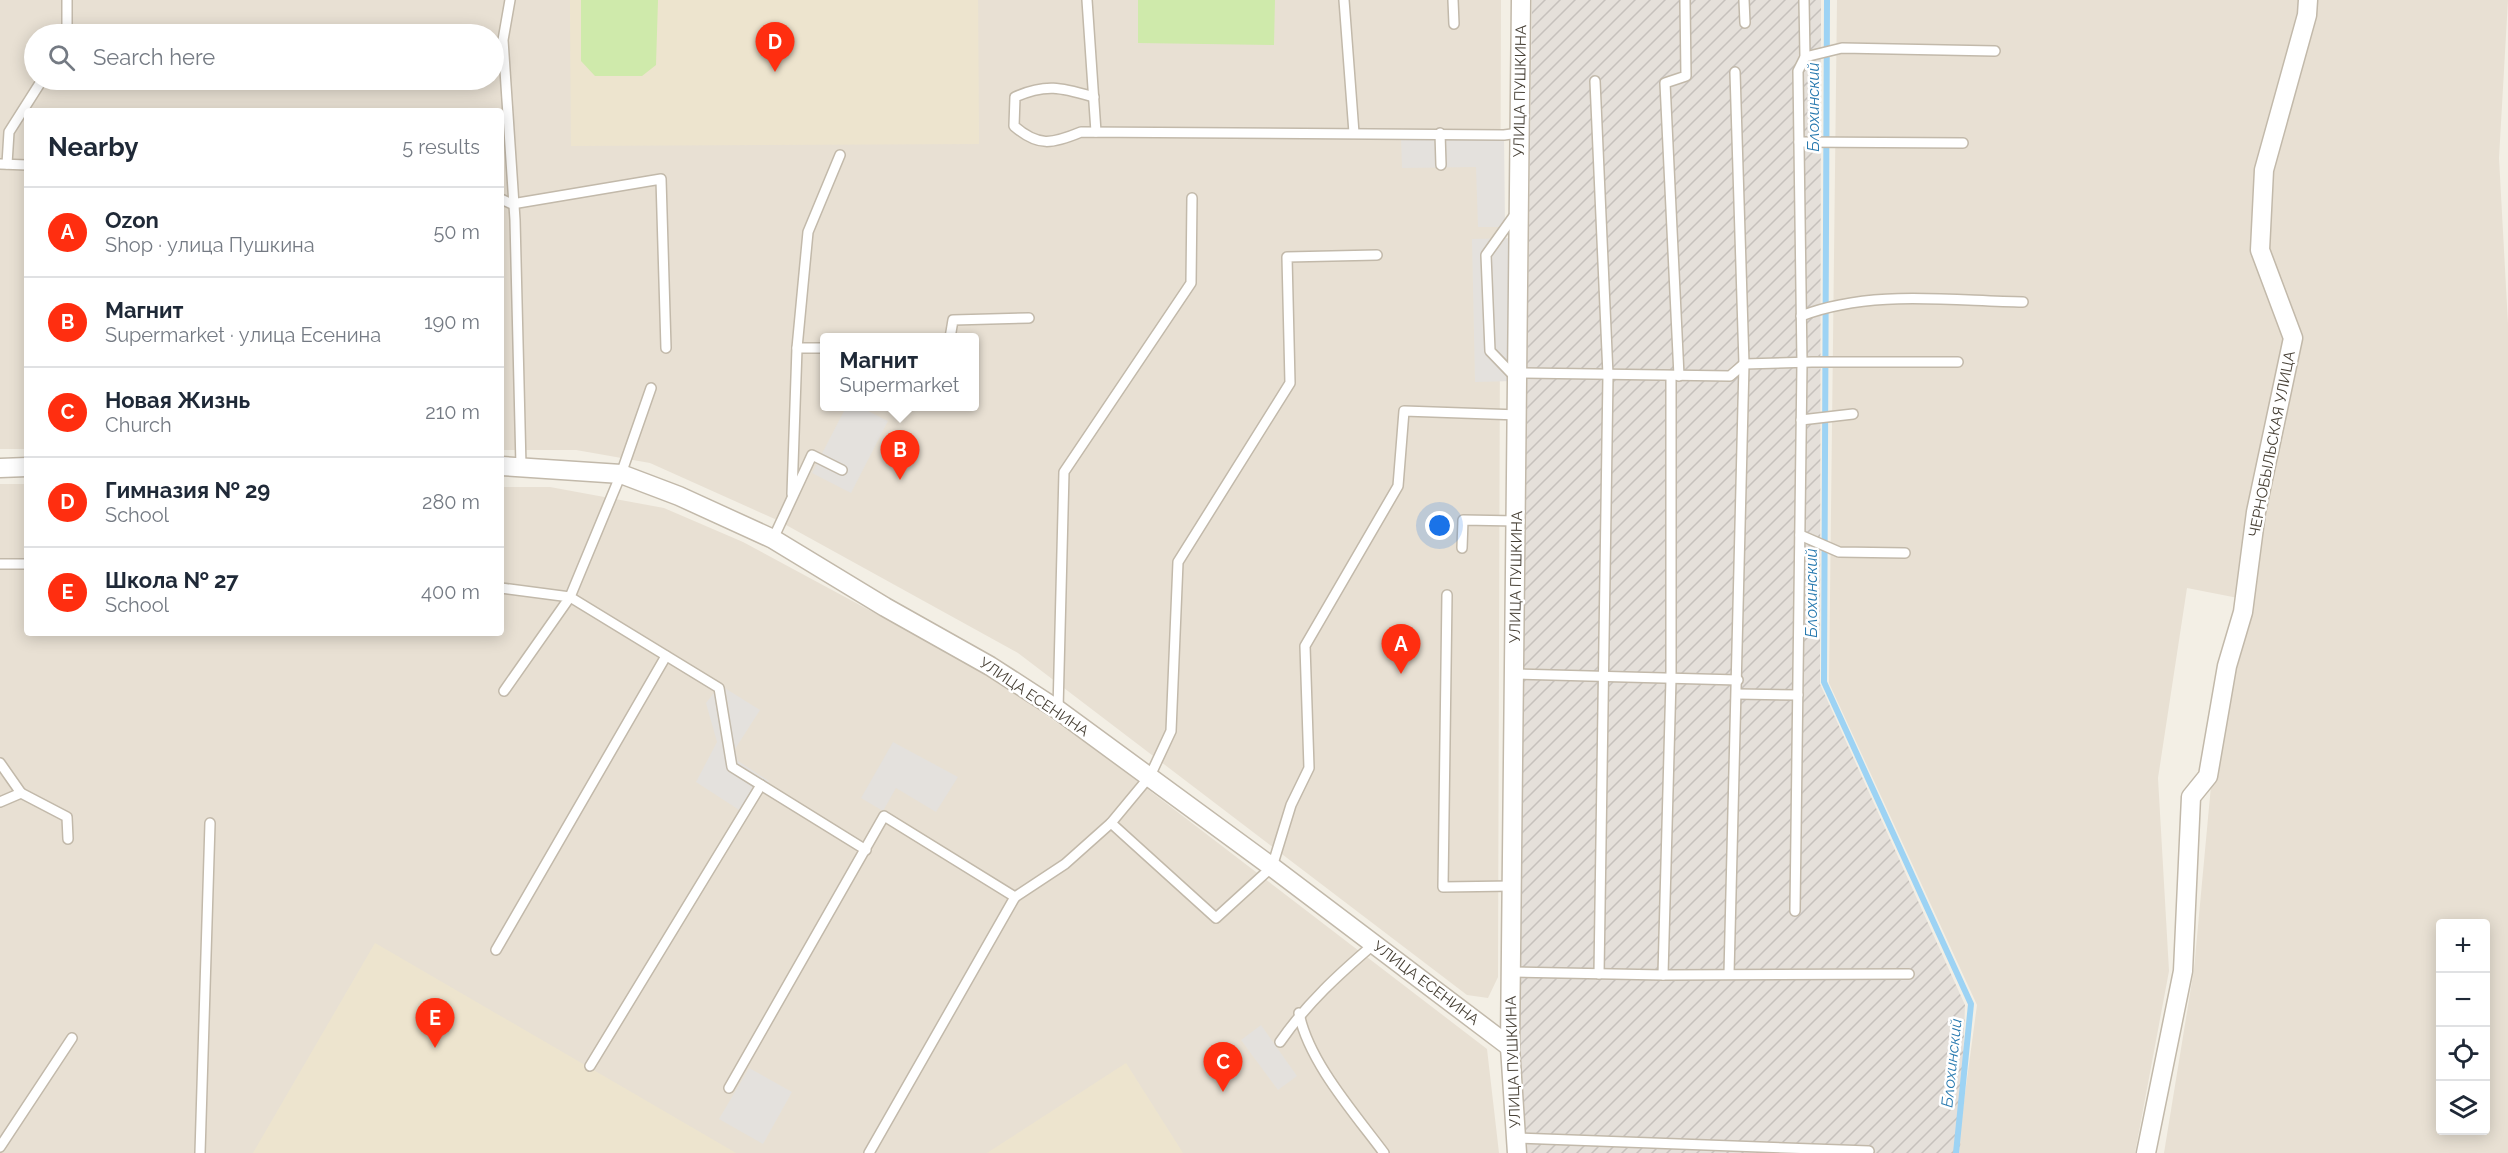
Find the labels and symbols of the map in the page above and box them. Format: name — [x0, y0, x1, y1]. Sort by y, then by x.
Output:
pin: D — [756, 22, 794, 72]
street label: УЛИЦА ПУШКИНА — [1510, 25, 1530, 157]
water label: Блохинский — [1804, 62, 1823, 152]
street label: ЧЕРНОБЫЛЬСКАЯ УЛИЦА — [2245, 349, 2299, 539]
pin: B — [880, 430, 920, 480]
your location — [1425, 511, 1454, 540]
street label: УЛИЦА ПУШКИНА — [1506, 511, 1526, 643]
water label: Блохинский — [1802, 548, 1821, 638]
pin: A — [1382, 624, 1420, 674]
street label: УЛИЦА ЕСЕНИНА — [976, 654, 1092, 740]
street label: УЛИЦА ЕСЕНИНА — [1369, 937, 1483, 1029]
street label: УЛИЦА ПУШКИНА — [1502, 996, 1524, 1128]
pin: E — [416, 998, 454, 1048]
water label: Блохинский — [1937, 1018, 1966, 1108]
pin: C — [1204, 1042, 1242, 1092]

